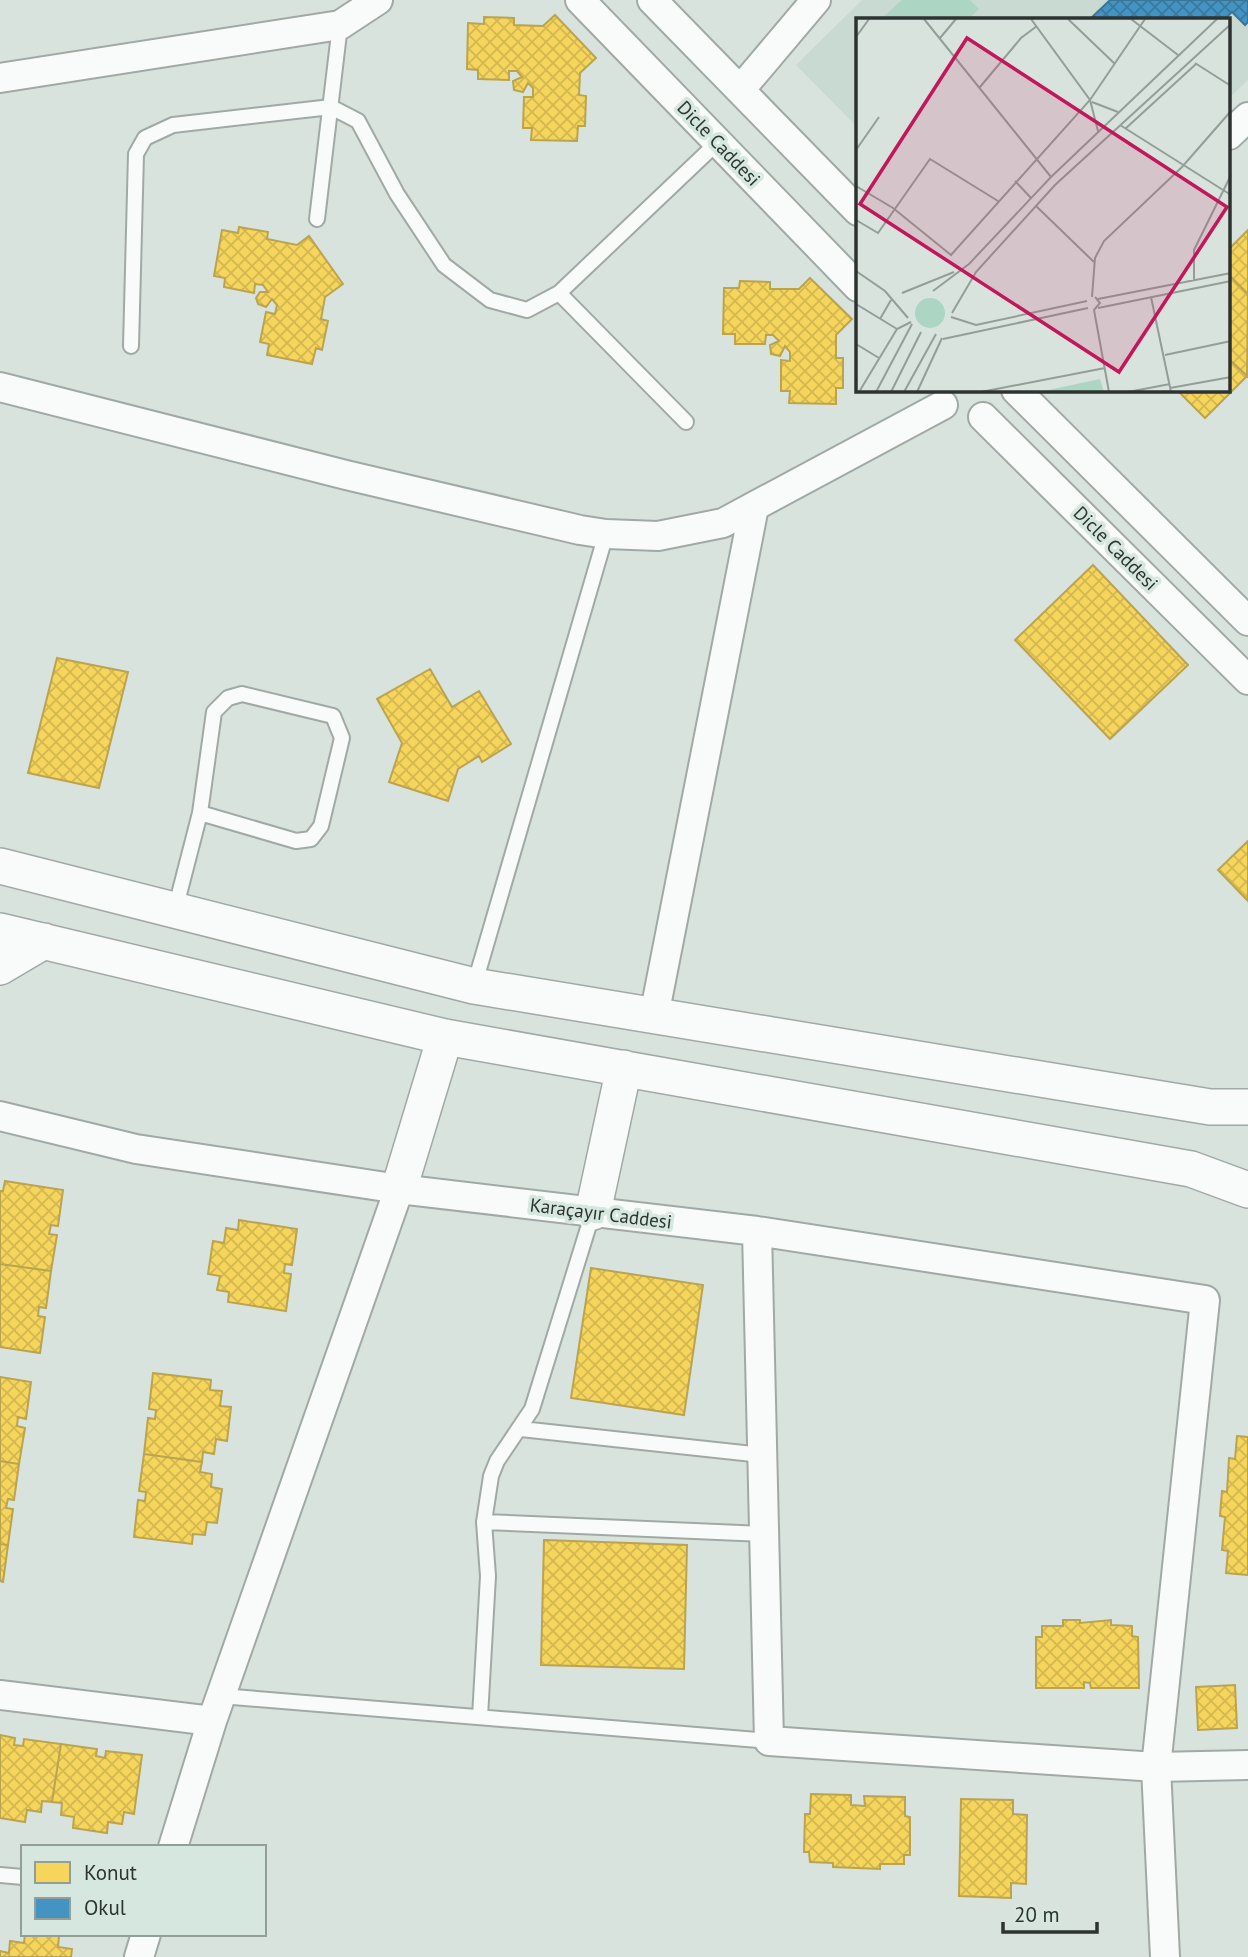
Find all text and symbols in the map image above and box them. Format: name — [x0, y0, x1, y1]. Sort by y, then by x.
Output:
inset map — [856, 18, 1230, 392]
street label: Dicle Caddesi — [672, 95, 766, 191]
street label: Dicle Caddesi — [1069, 501, 1163, 595]
street label: Karaçayır Caddesi — [529, 1192, 673, 1234]
legend — [21, 1845, 266, 1936]
text: Konut — [84, 1859, 137, 1886]
scale bar — [1003, 1890, 1098, 1934]
text: Okul — [84, 1894, 126, 1921]
text: 20 m — [1014, 1901, 1060, 1928]

